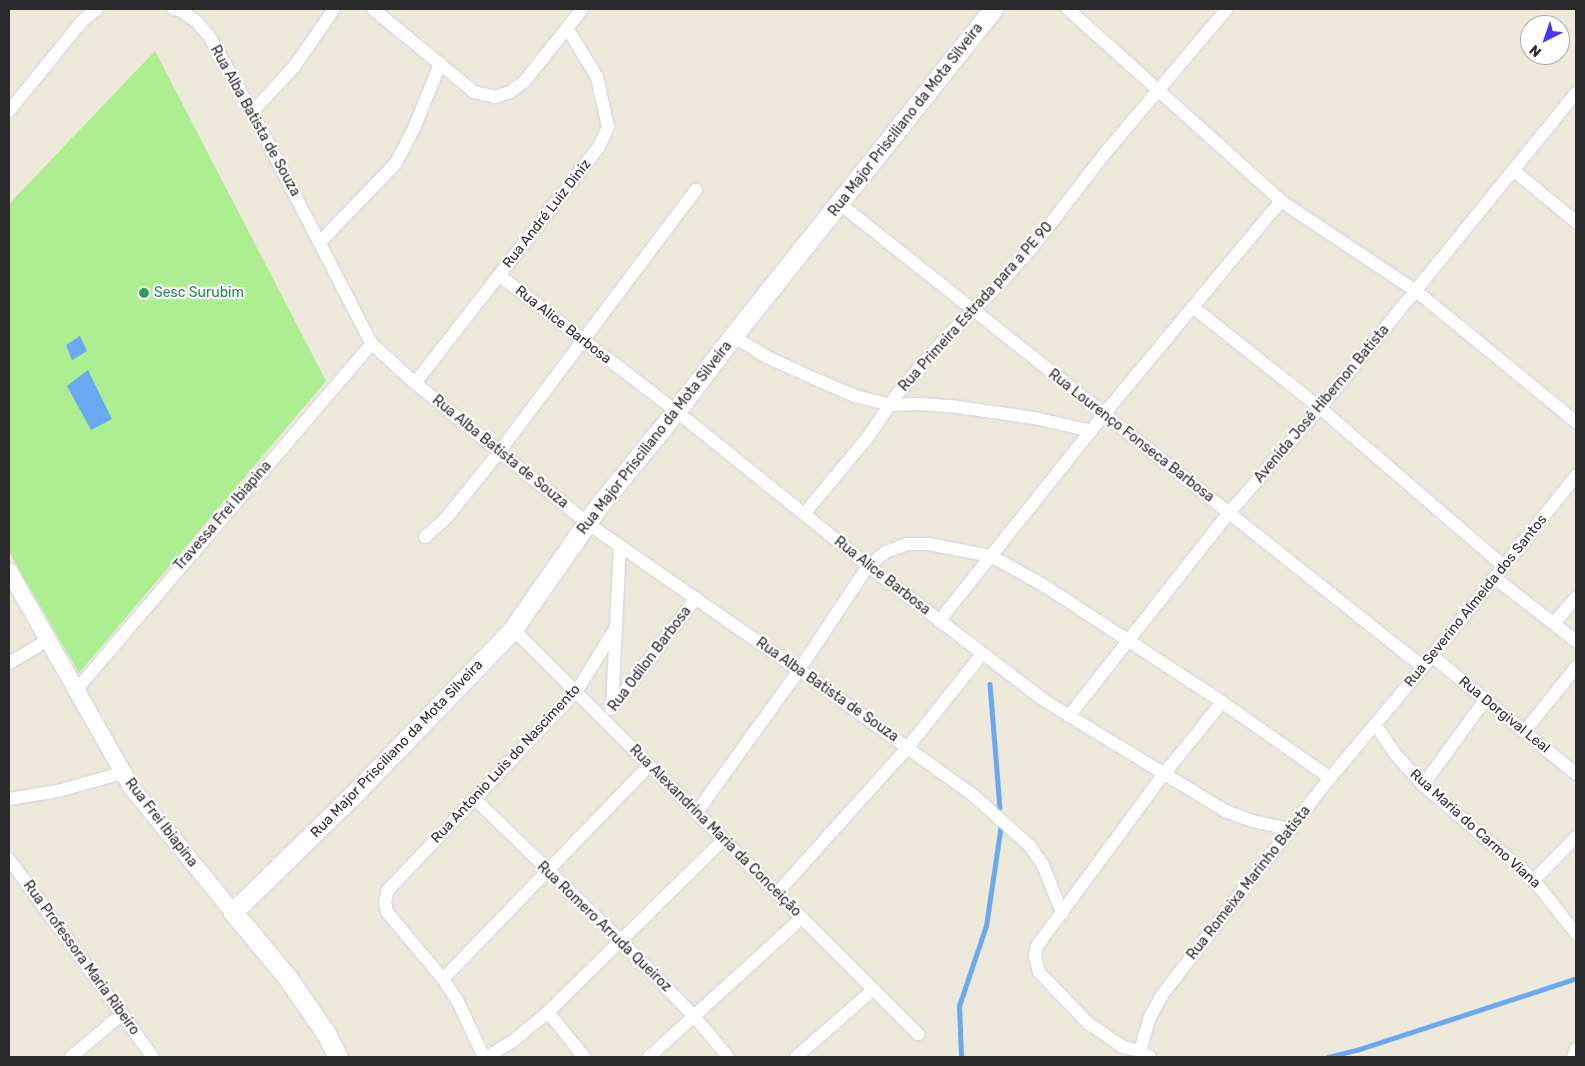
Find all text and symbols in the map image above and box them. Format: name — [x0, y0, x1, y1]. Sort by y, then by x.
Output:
north arrow — [1520, 15, 1570, 65]
street label: Rua Major Prisciliano da Mota Silveira — [825, 20, 987, 220]
text: N — [1526, 41, 1545, 61]
street label: Rua Alba Batista de Souza — [206, 42, 304, 200]
street label: Rua André Luiz Diniz — [499, 156, 595, 272]
street label: Rua Primeira Estrada para a PE 90 — [896, 219, 1056, 395]
street label: Rua Alice Barbosa — [512, 282, 614, 368]
place label: Sesc Surubim — [154, 285, 244, 301]
marker: Sesc Surubim — [138, 287, 150, 299]
street label: Avenida José Hibernon Batista — [1251, 322, 1393, 486]
street label: Rua Major Prisciliano da Mota Silveira — [574, 338, 736, 538]
street label: Rua Lourenço Fonseca Barbosa — [1045, 366, 1217, 506]
street label: Rua Alba Batista de Souza — [429, 392, 571, 512]
street label: Travessa Frei Ibiapina — [171, 458, 275, 574]
street label: Rua Severino Almeida dos Santos — [1401, 511, 1551, 691]
street label: Rua Alice Barbosa — [831, 533, 933, 619]
street label: Rua Odilon Barbosa — [605, 603, 695, 715]
street label: Rua Alba Batista de Souza — [752, 634, 902, 746]
street label: Rua Major Prisciliano da Mota Silveira — [307, 657, 487, 841]
street label: Rua Dorgival Leal — [1455, 673, 1553, 757]
street label: Rua Antonio Luis do Nascimento — [428, 681, 584, 847]
street label: Rua Alexandrina Maria da Conceição — [626, 742, 804, 920]
street label: Rua Maria do Carmo Viana — [1406, 766, 1544, 892]
street label: Rua Frei Ibiapina — [121, 775, 201, 871]
street label: Rua Romeixa Marinho Batista — [1184, 803, 1314, 963]
street label: Rua Romero Arruda Queiroz — [533, 858, 675, 996]
street label: Rua Professora Maria Ribeiro — [19, 878, 143, 1038]

